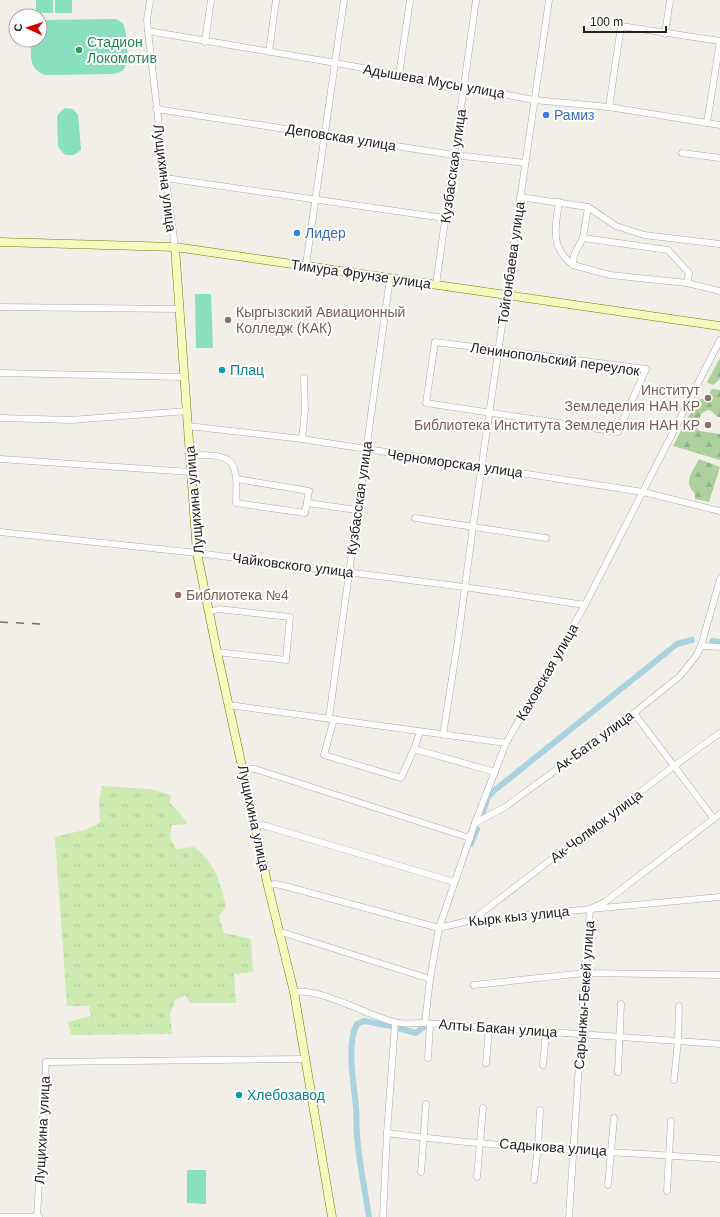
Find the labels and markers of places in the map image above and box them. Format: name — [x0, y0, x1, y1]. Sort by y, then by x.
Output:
place label: Стадион Локомотив — [87, 34, 157, 66]
marker: Стадион Локомотив — [74, 45, 84, 55]
place label: Рамиз — [554, 107, 595, 123]
marker: Рамиз — [541, 110, 551, 120]
place label: Лидер — [305, 225, 346, 241]
marker: Лидер — [292, 228, 302, 238]
place label: Кыргызский Авиационный Колледж (КАК) — [236, 304, 405, 336]
marker: Кыргызский Авиационный Колледж (КАК) — [223, 315, 233, 325]
place label: Плац — [230, 362, 264, 378]
marker: Плац — [217, 365, 227, 375]
place label: Институт Земледелия НАН КР — [565, 382, 701, 414]
marker: Институт Земледелия НАН КР — [703, 393, 713, 403]
place label: Библиотека Института Земледелия НАН КР — [414, 417, 700, 433]
marker: Библиотека Института Земледелия НАН КР — [703, 420, 713, 430]
place label: Библиотека №4 — [186, 587, 289, 603]
marker: Библиотека №4 — [173, 590, 183, 600]
place label: Хлебозавод — [247, 1087, 325, 1103]
marker: Хлебозавод — [234, 1090, 244, 1100]

